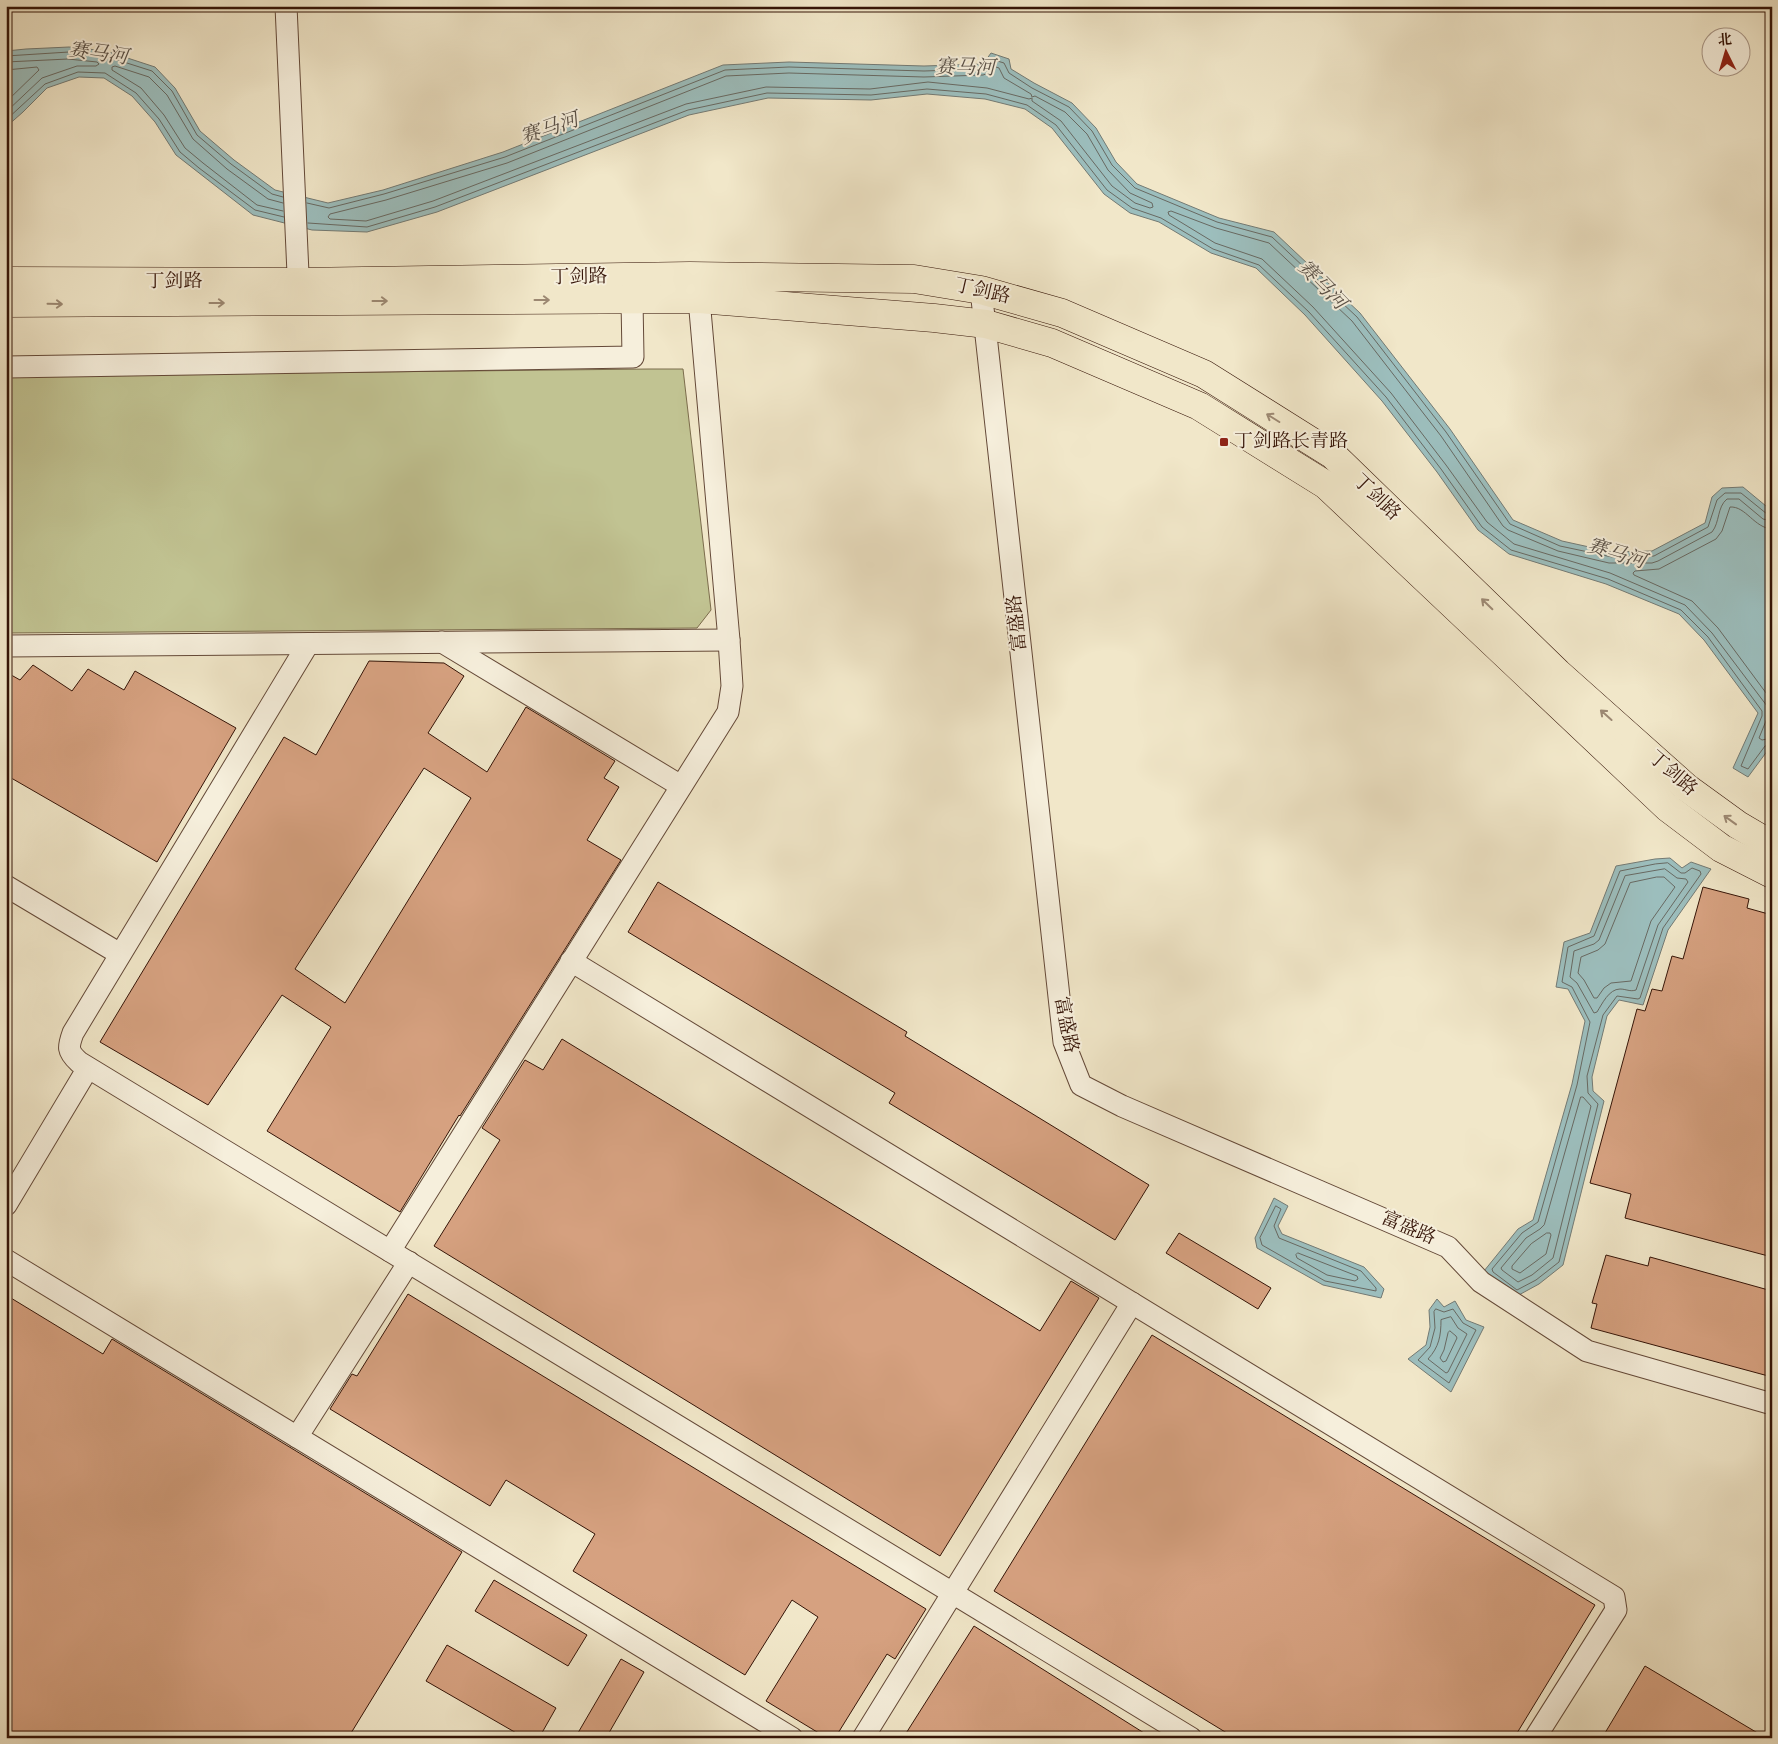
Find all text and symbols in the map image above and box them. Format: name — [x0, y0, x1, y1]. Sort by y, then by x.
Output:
north arrow — [1700, 28, 1750, 78]
text: 北 — [1717, 30, 1733, 52]
water label: 赛马河 — [66, 36, 133, 74]
water label: 赛马河 — [935, 54, 998, 84]
water label: 赛马河 — [517, 106, 586, 153]
water label: 赛马河 — [1290, 254, 1354, 320]
street label: 丁剑路 — [550, 264, 608, 292]
street label: 丁剑路 — [145, 269, 203, 296]
street label: 丁剑路 — [951, 272, 1013, 312]
one-way arrow — [534, 295, 550, 305]
one-way arrow — [372, 296, 388, 306]
one-way arrow — [209, 298, 225, 308]
one-way arrow — [46, 299, 63, 309]
one-way arrow — [1266, 412, 1280, 423]
place label: 丁剑路长青路 — [1234, 429, 1348, 456]
marker: 丁剑路长青路 — [1218, 436, 1230, 448]
street label: 丁剑路 — [1346, 468, 1406, 528]
water label: 赛马河 — [1583, 532, 1652, 579]
street label: 富盛路 — [1002, 593, 1034, 653]
one-way arrow — [1481, 598, 1493, 610]
one-way arrow — [1599, 709, 1612, 721]
street label: 丁剑路 — [1642, 745, 1702, 803]
one-way arrow — [1724, 814, 1737, 825]
street label: 富盛路 — [1046, 994, 1084, 1056]
street label: 富盛路 — [1376, 1205, 1440, 1253]

